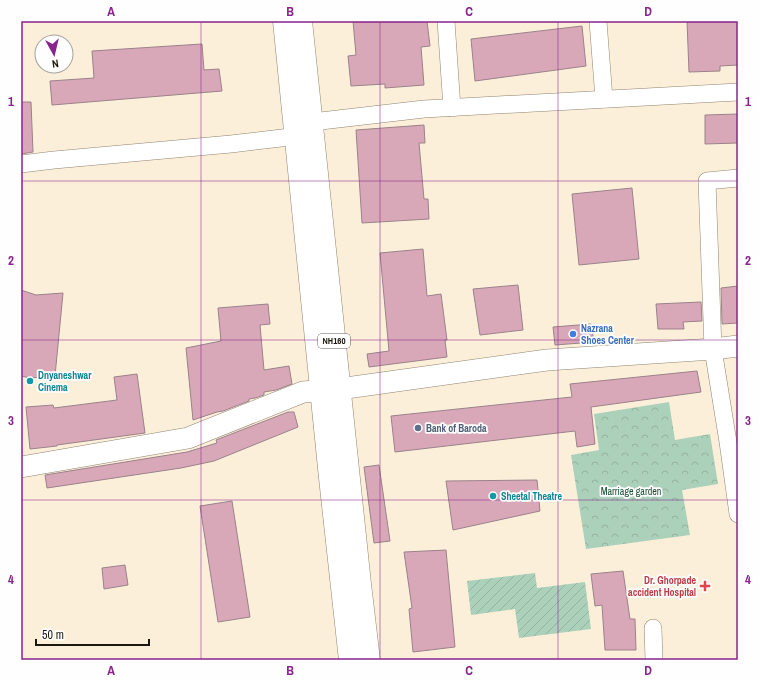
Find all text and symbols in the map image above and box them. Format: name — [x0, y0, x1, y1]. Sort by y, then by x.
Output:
text: A — [107, 3, 115, 20]
text: B — [286, 3, 294, 20]
text: C — [465, 3, 473, 20]
text: D — [644, 3, 652, 20]
north arrow — [34, 34, 74, 74]
text: N — [51, 57, 60, 71]
text: 1 — [8, 93, 14, 110]
text: 1 — [745, 93, 751, 110]
text: 2 — [8, 252, 14, 269]
text: 2 — [745, 252, 751, 269]
place label: Nazrana Shoes Center — [581, 322, 635, 347]
marker: Nazrana Shoes Center — [568, 329, 578, 339]
road number: NH160 — [318, 334, 350, 348]
place label: Dnyaneshwar Cinema — [38, 369, 92, 394]
marker: Dnyaneshwar Cinema — [25, 376, 35, 386]
text: 3 — [8, 412, 14, 429]
text: 3 — [745, 412, 751, 429]
place label: Bank of Baroda — [426, 422, 487, 435]
marker: Bank of Baroda — [413, 423, 423, 433]
park label: Marriage garden — [601, 485, 661, 498]
place label: Sheetal Theatre — [501, 490, 563, 503]
marker: Sheetal Theatre — [488, 491, 498, 501]
text: 4 — [8, 571, 14, 588]
text: 4 — [745, 571, 751, 588]
place label: Dr. Ghorpade accident Hospital — [628, 574, 696, 599]
marker: Dr. Ghorpade accident Hospital — [699, 580, 711, 592]
scale bar — [36, 621, 149, 647]
text: 50 m — [42, 627, 64, 643]
text: A — [107, 662, 115, 679]
text: B — [286, 662, 294, 679]
text: C — [465, 662, 473, 679]
text: D — [644, 662, 652, 679]

